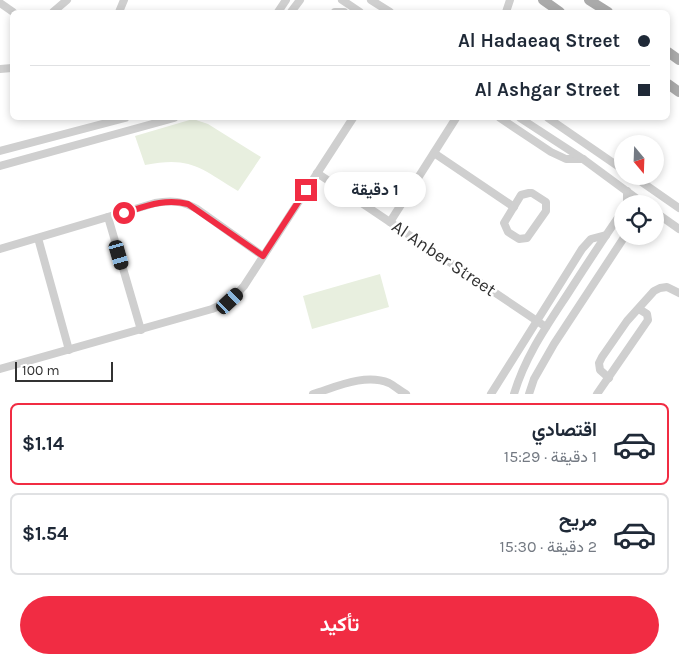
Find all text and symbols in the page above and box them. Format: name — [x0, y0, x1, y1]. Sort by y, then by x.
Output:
text: Al Hadaeaq Street — [458, 30, 620, 52]
text: Al Ashgar Street — [475, 79, 620, 101]
north arrow — [614, 135, 664, 185]
map controls — [614, 135, 664, 245]
callout: 1 دقيقة — [324, 172, 426, 208]
route end — [295, 179, 317, 201]
text: 1 دقيقة — [351, 180, 399, 199]
button: locate — [614, 195, 664, 245]
route start — [113, 202, 135, 224]
street label: Al Anber Street — [388, 215, 500, 301]
car — [107, 239, 130, 271]
car — [213, 285, 246, 317]
scale bar — [15, 359, 112, 382]
text: 100 m — [22, 362, 60, 379]
text: اقتصادي — [532, 419, 597, 441]
icon: car — [612, 422, 657, 467]
text: $1.14 — [22, 433, 64, 455]
text: 1 دقيقة · 15:29 — [504, 447, 597, 466]
text: مريح — [559, 509, 597, 531]
icon: car — [612, 512, 657, 557]
text: $1.54 — [22, 523, 68, 545]
text: 2 دقيقة · 15:30 — [499, 537, 597, 556]
button: تأكيد — [20, 596, 659, 654]

